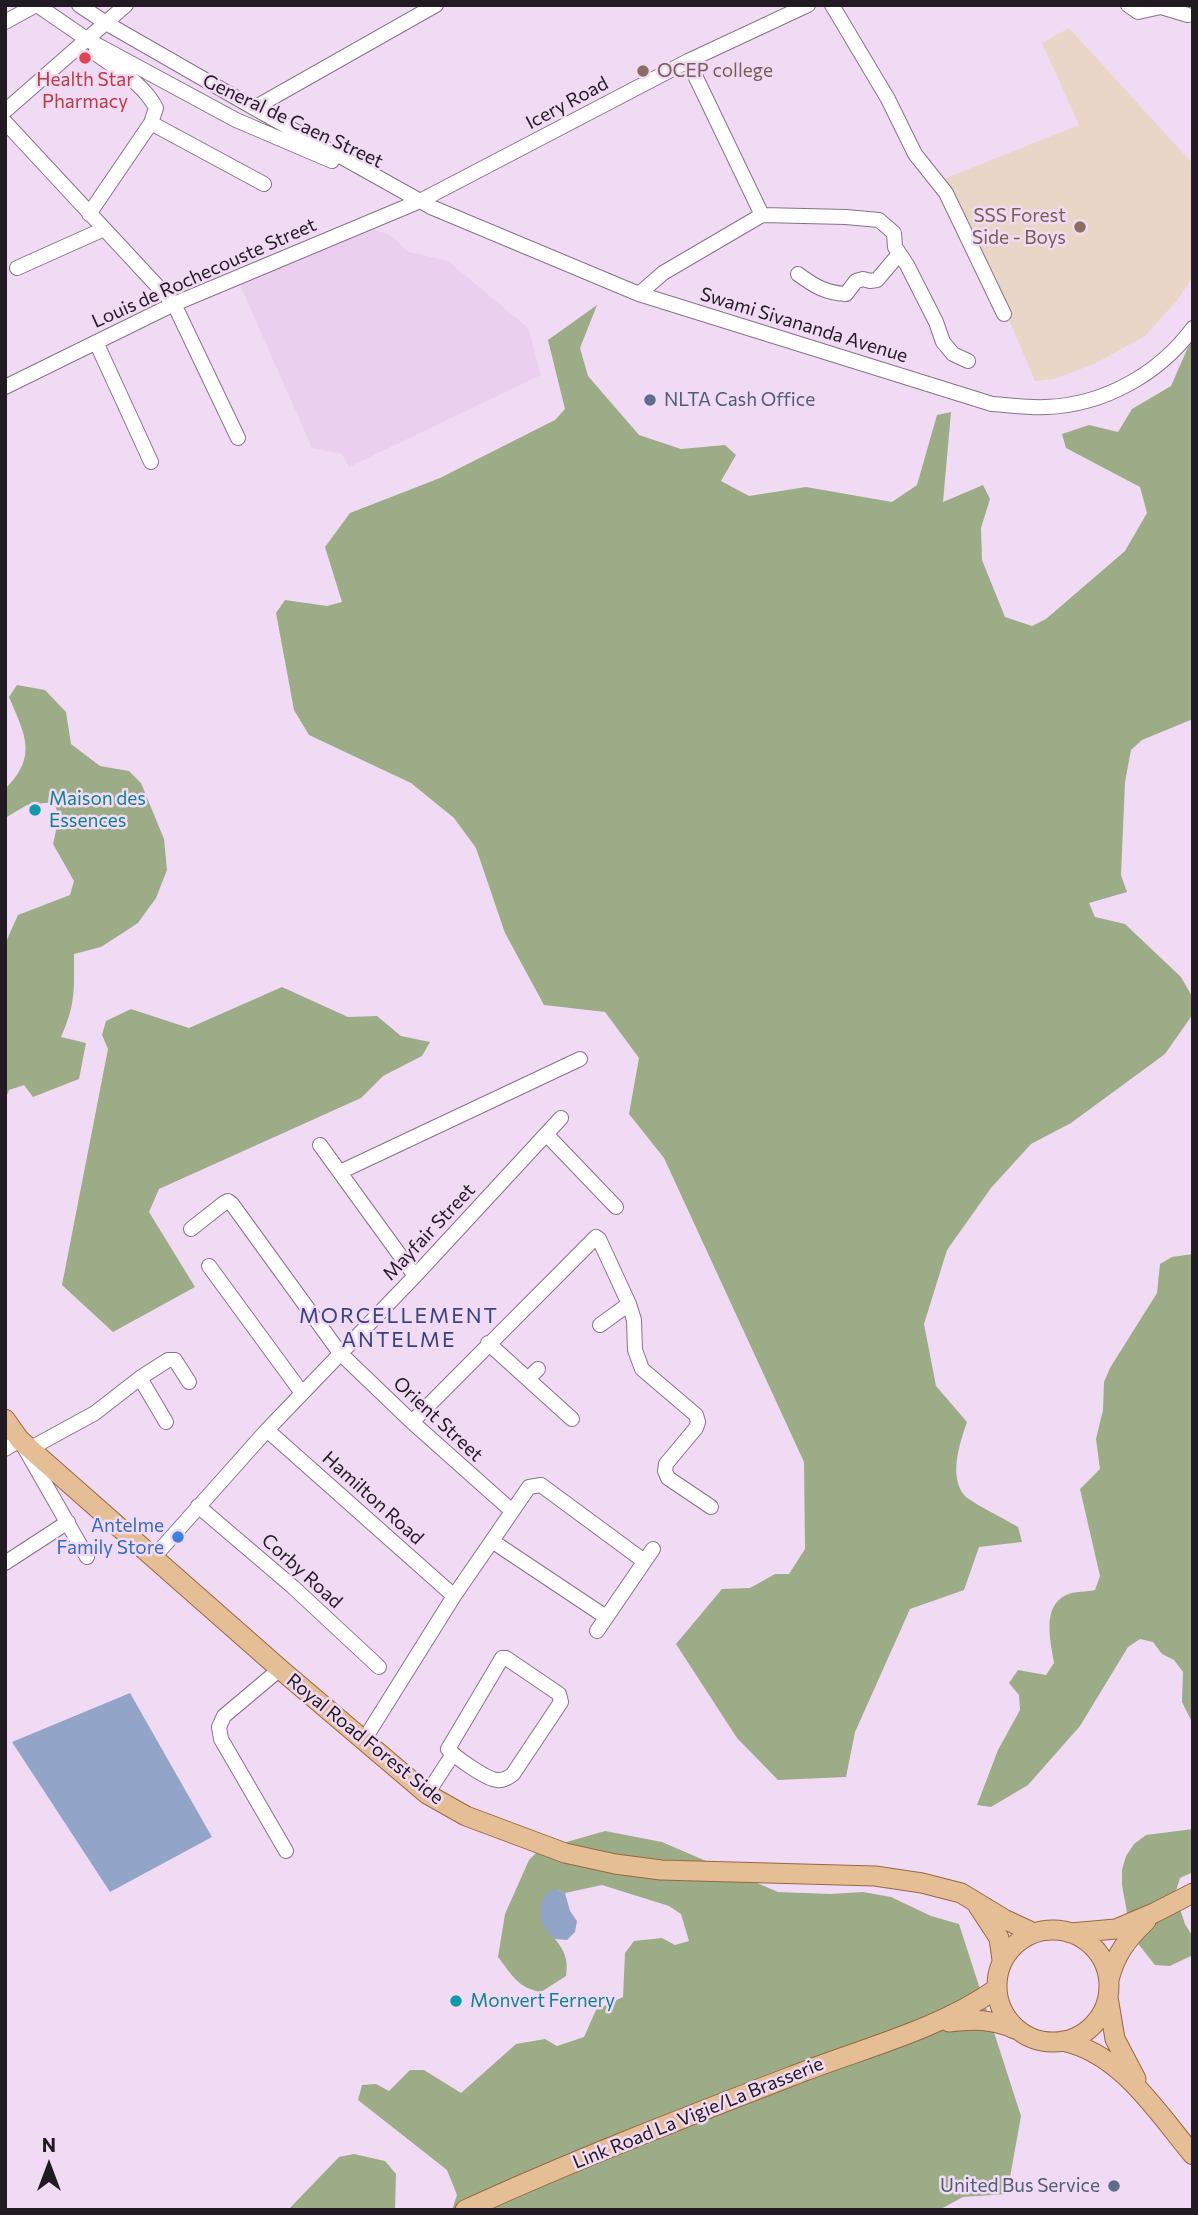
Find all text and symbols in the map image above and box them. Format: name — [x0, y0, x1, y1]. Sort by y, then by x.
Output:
marker: Health Star Pharmacy — [77, 50, 93, 66]
place label: OCEP college — [657, 60, 773, 82]
marker: OCEP college — [635, 63, 651, 79]
place label: Health Star Pharmacy — [36, 69, 134, 113]
street label: General de Caen Street — [199, 69, 387, 173]
street label: Icery Road — [522, 72, 612, 134]
place label: SSS Forest Side - Boys — [972, 205, 1066, 249]
street label: Louis de Rochecouste Street — [88, 213, 320, 333]
marker: SSS Forest Side - Boys — [1072, 219, 1088, 235]
street label: Swami Sivananda Avenue — [697, 283, 911, 367]
place label: NLTA Cash Office — [664, 389, 815, 411]
marker: NLTA Cash Office — [642, 392, 658, 408]
place label: Maison des Essences — [49, 788, 146, 832]
marker: Maison des Essences — [27, 802, 43, 818]
street label: Mayfair Street — [378, 1179, 480, 1285]
district label: MORCELLEMENT ANTELME — [301, 1303, 497, 1353]
street label: Orient Street — [389, 1372, 487, 1466]
street label: Hamilton Road — [318, 1447, 428, 1549]
place label: Antelme Family Store — [57, 1515, 164, 1559]
marker: Antelme Family Store — [170, 1529, 186, 1545]
street label: Corby Road — [257, 1529, 347, 1613]
street label: Royal Road Forest Side — [282, 1669, 448, 1809]
place label: Monvert Fernery — [470, 1990, 615, 2012]
marker: Monvert Fernery — [448, 1993, 464, 2009]
street label: Link Road La Vigie/La Brasserie — [569, 2052, 827, 2174]
north arrow — [14, 2131, 84, 2201]
text: N — [42, 2133, 56, 2156]
place label: United Bus Service — [940, 2175, 1100, 2197]
marker: United Bus Service — [1106, 2178, 1122, 2194]

